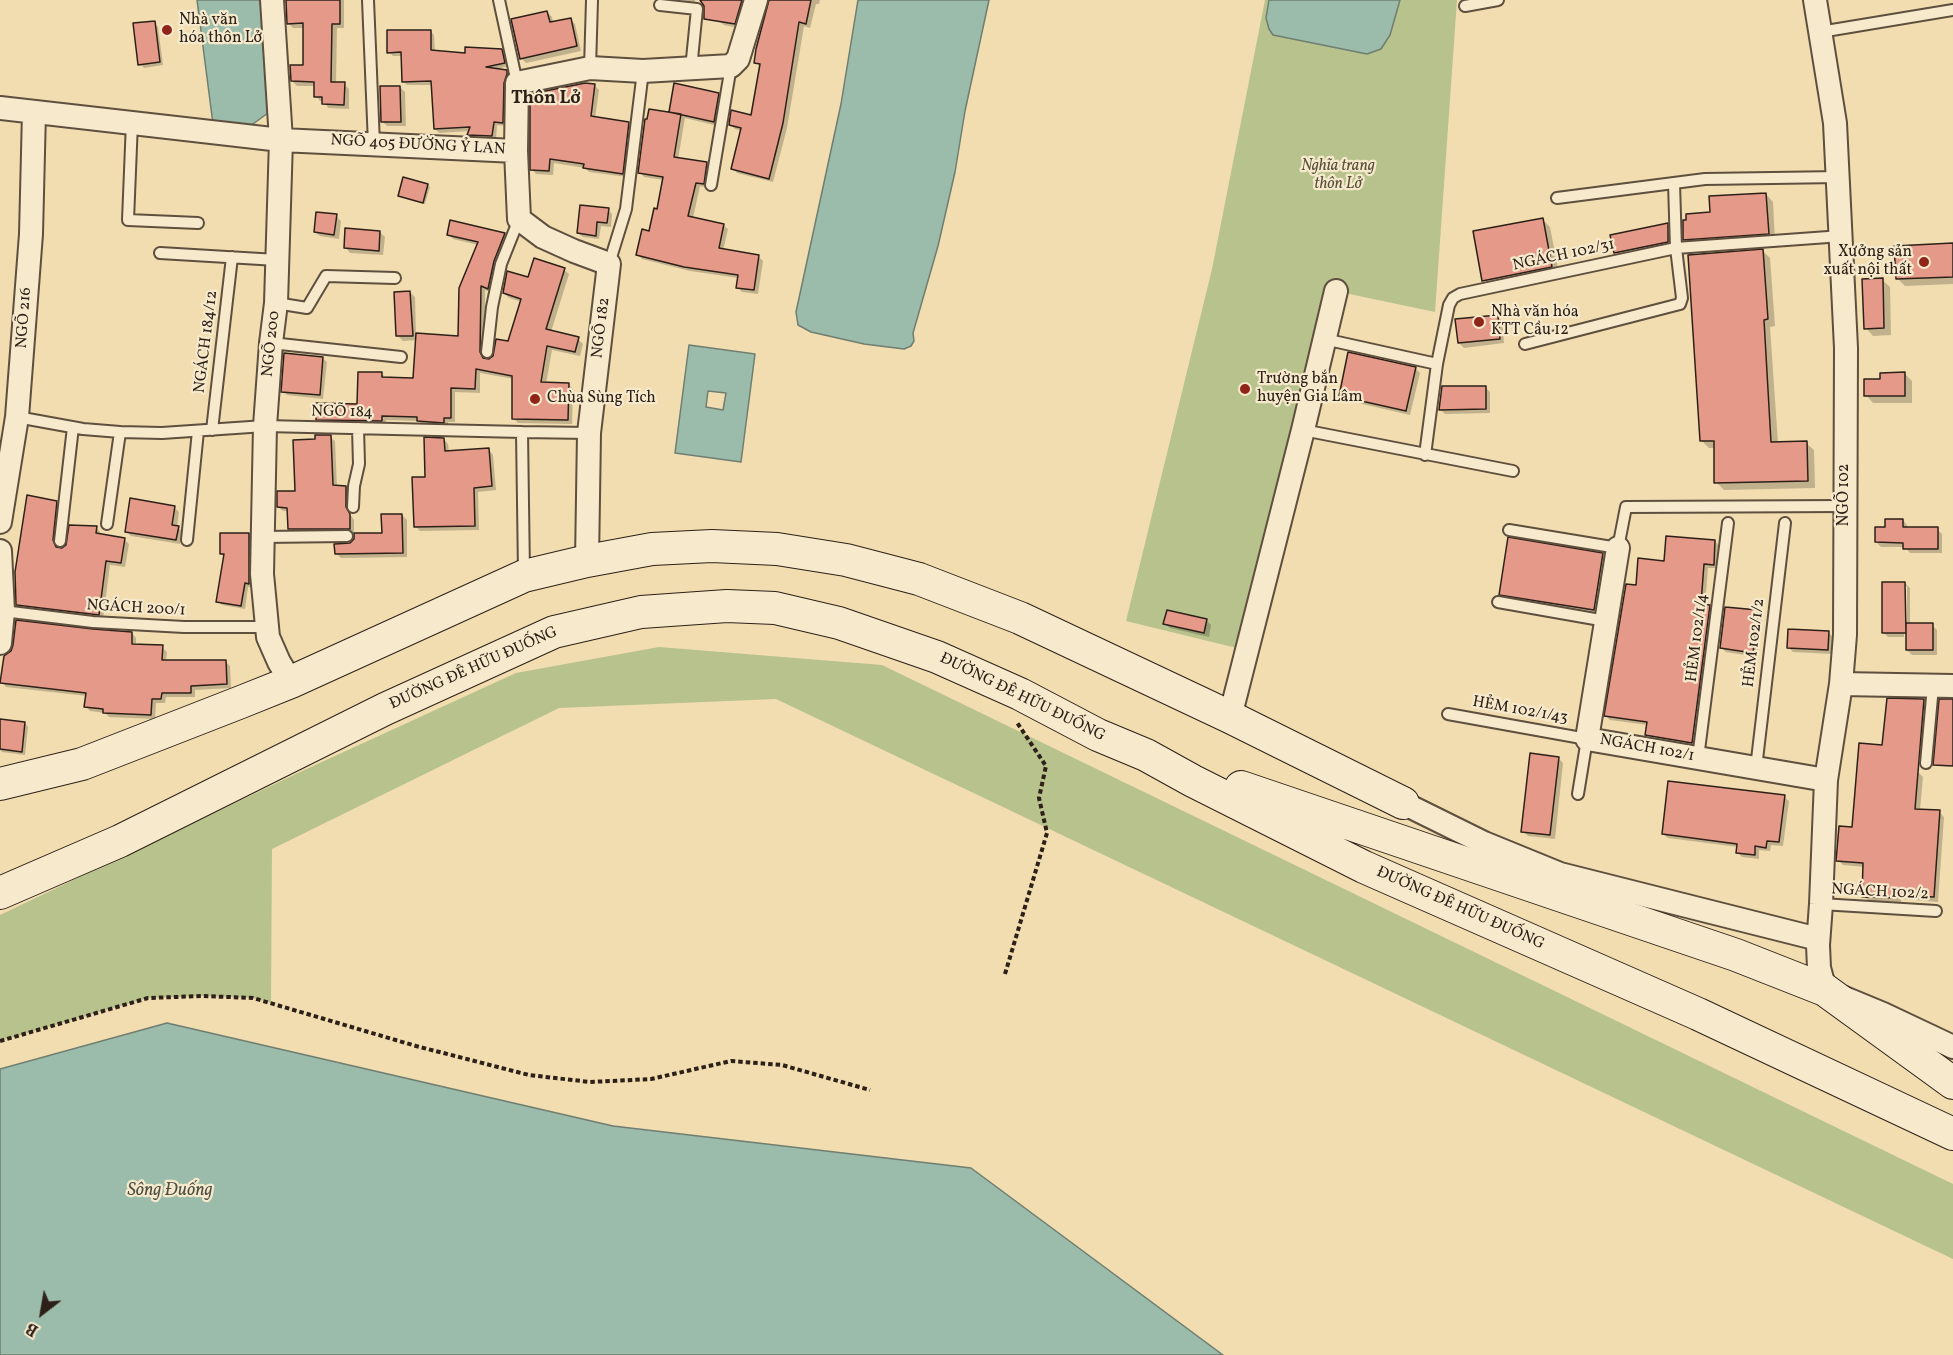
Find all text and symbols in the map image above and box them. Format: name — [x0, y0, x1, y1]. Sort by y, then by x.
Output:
place label: Nhà văn hóa thôn Lở — [179, 11, 263, 49]
marker: Nhà văn hóa thôn Lở — [160, 23, 174, 37]
district label: Thôn Lở — [511, 89, 581, 111]
street label: NGÕ 405 ĐƯỜNG Ỷ LAN — [330, 132, 506, 160]
park label: Nghĩa trang thôn Lở — [1301, 157, 1375, 195]
street label: NGÁCH 102/31 — [1511, 236, 1617, 276]
place label: Xưởng sản xuất nội thất — [1824, 243, 1912, 281]
marker: Xưởng sản xuất nội thất — [1917, 255, 1931, 269]
street label: NGÕ 216 — [13, 287, 37, 349]
street label: NGÁCH 184/12 — [191, 290, 223, 394]
street label: NGÕ 182 — [589, 296, 615, 360]
place label: Nhà văn hóa KTT Cầu 12 — [1491, 303, 1579, 341]
street label: NGÕ 200 — [259, 310, 285, 378]
marker: Nhà văn hóa KTT Cầu 12 — [1472, 315, 1486, 329]
place label: Trường bắn huyện Gia Lâm — [1257, 370, 1363, 408]
marker: Trường bắn huyện Gia Lâm — [1238, 382, 1252, 396]
place label: Chùa Sùng Tích — [547, 389, 656, 409]
marker: Chùa Sùng Tích — [528, 392, 542, 406]
street label: NGÕ 184 — [311, 403, 373, 423]
street label: NGÕ 102 — [1835, 464, 1855, 526]
street label: HẺM 102/1/4 — [1683, 593, 1713, 683]
street label: NGÁCH 200/1 — [86, 597, 186, 621]
street label: HẺM 102/1/2 — [1740, 597, 1770, 689]
street label: ĐƯỜNG ĐÊ HỮU ĐUỐNG — [387, 623, 561, 715]
street label: ĐƯỜNG ĐÊ HỮU ĐUỐNG — [936, 649, 1108, 747]
street label: HẺM 102/1/43 — [1471, 693, 1569, 729]
street label: NGÁCH 102/1 — [1598, 731, 1696, 767]
street label: ĐƯỜNG ĐÊ HỮU ĐUỐNG — [1373, 863, 1547, 955]
street label: NGÁCH 102/2 — [1831, 881, 1929, 905]
water label: Sông Đuống — [128, 1181, 212, 1203]
north arrow — [12, 1283, 72, 1343]
text: B — [22, 1316, 43, 1341]

